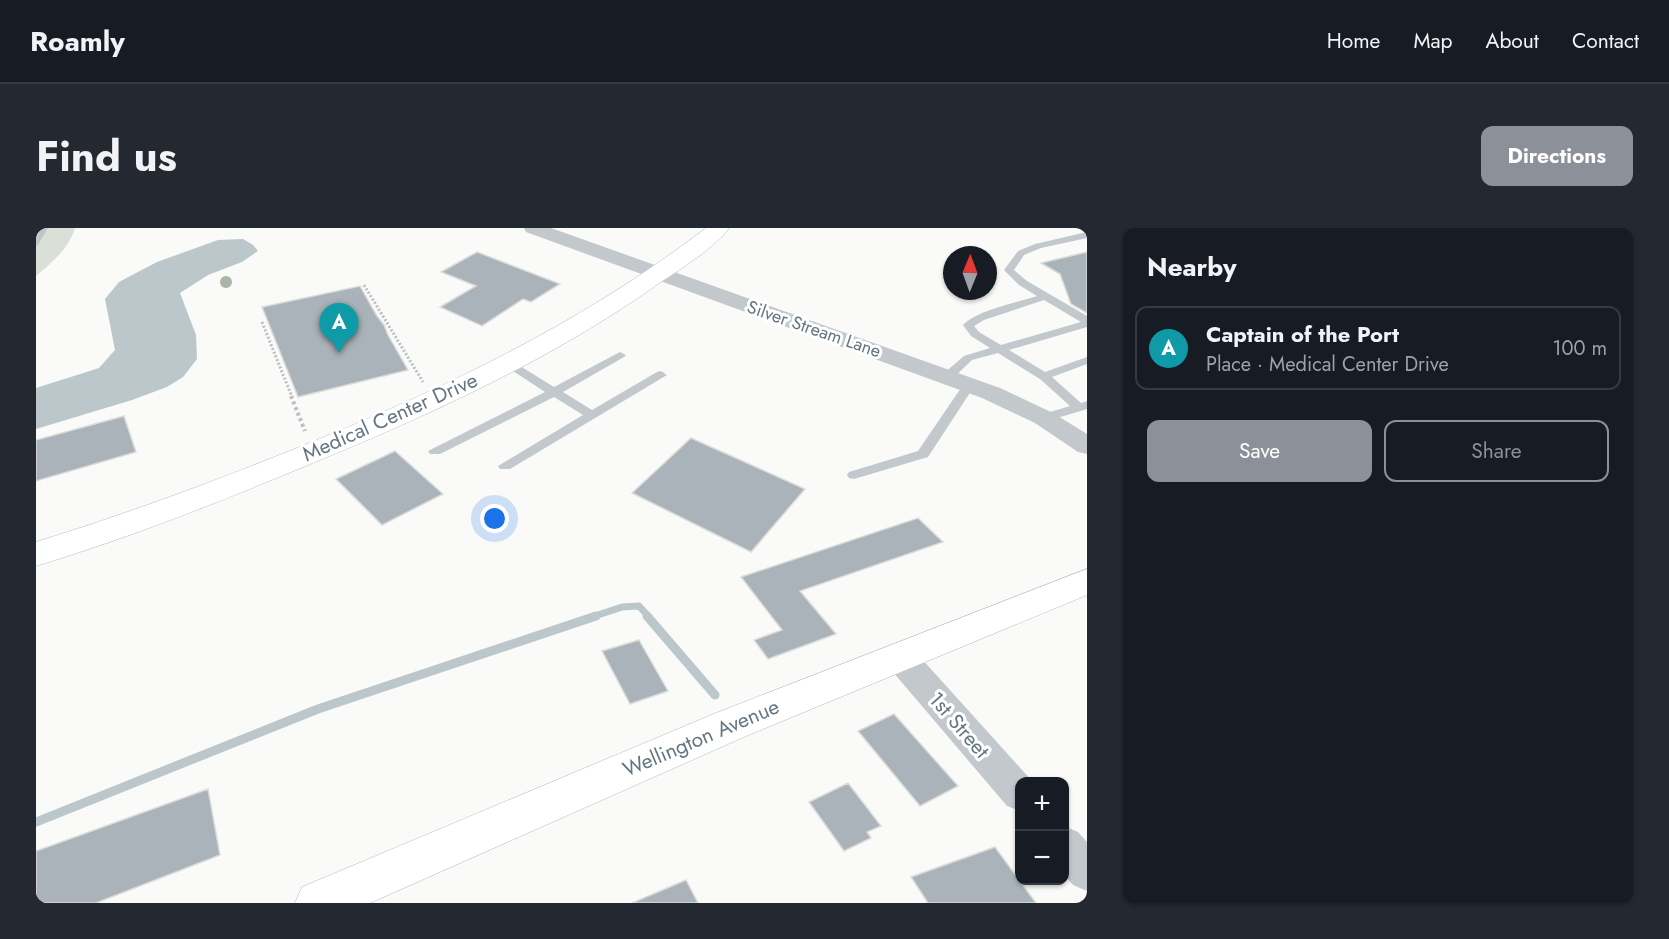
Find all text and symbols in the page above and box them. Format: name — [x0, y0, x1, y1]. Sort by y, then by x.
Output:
text: Roamly — [30, 21, 125, 62]
text: Home — [1327, 26, 1380, 56]
text: Map — [1413, 26, 1453, 56]
text: About — [1486, 26, 1539, 56]
text: Contact — [1572, 26, 1639, 56]
text: Find us — [36, 126, 177, 187]
button: Directions — [1481, 126, 1633, 186]
north arrow — [943, 246, 997, 300]
text: Nearby — [1147, 248, 1236, 286]
street label: Silver Stream Lane — [744, 294, 884, 364]
pin: A — [320, 304, 358, 353]
text: Captain of the Port — [1206, 318, 1399, 350]
text: A — [1161, 334, 1176, 363]
text: 100 m — [1552, 334, 1607, 363]
text: Place · Medical Center Drive — [1206, 350, 1449, 379]
street label: Medical Center Drive — [298, 365, 483, 469]
button: Save — [1147, 420, 1372, 482]
button: Share — [1384, 420, 1609, 482]
your location — [480, 504, 509, 533]
street label: 1st Street — [922, 685, 996, 765]
street label: Wellington Avenue — [618, 691, 784, 784]
map controls — [1015, 777, 1069, 885]
button: + — [1015, 777, 1069, 831]
button: − — [1015, 831, 1069, 885]

